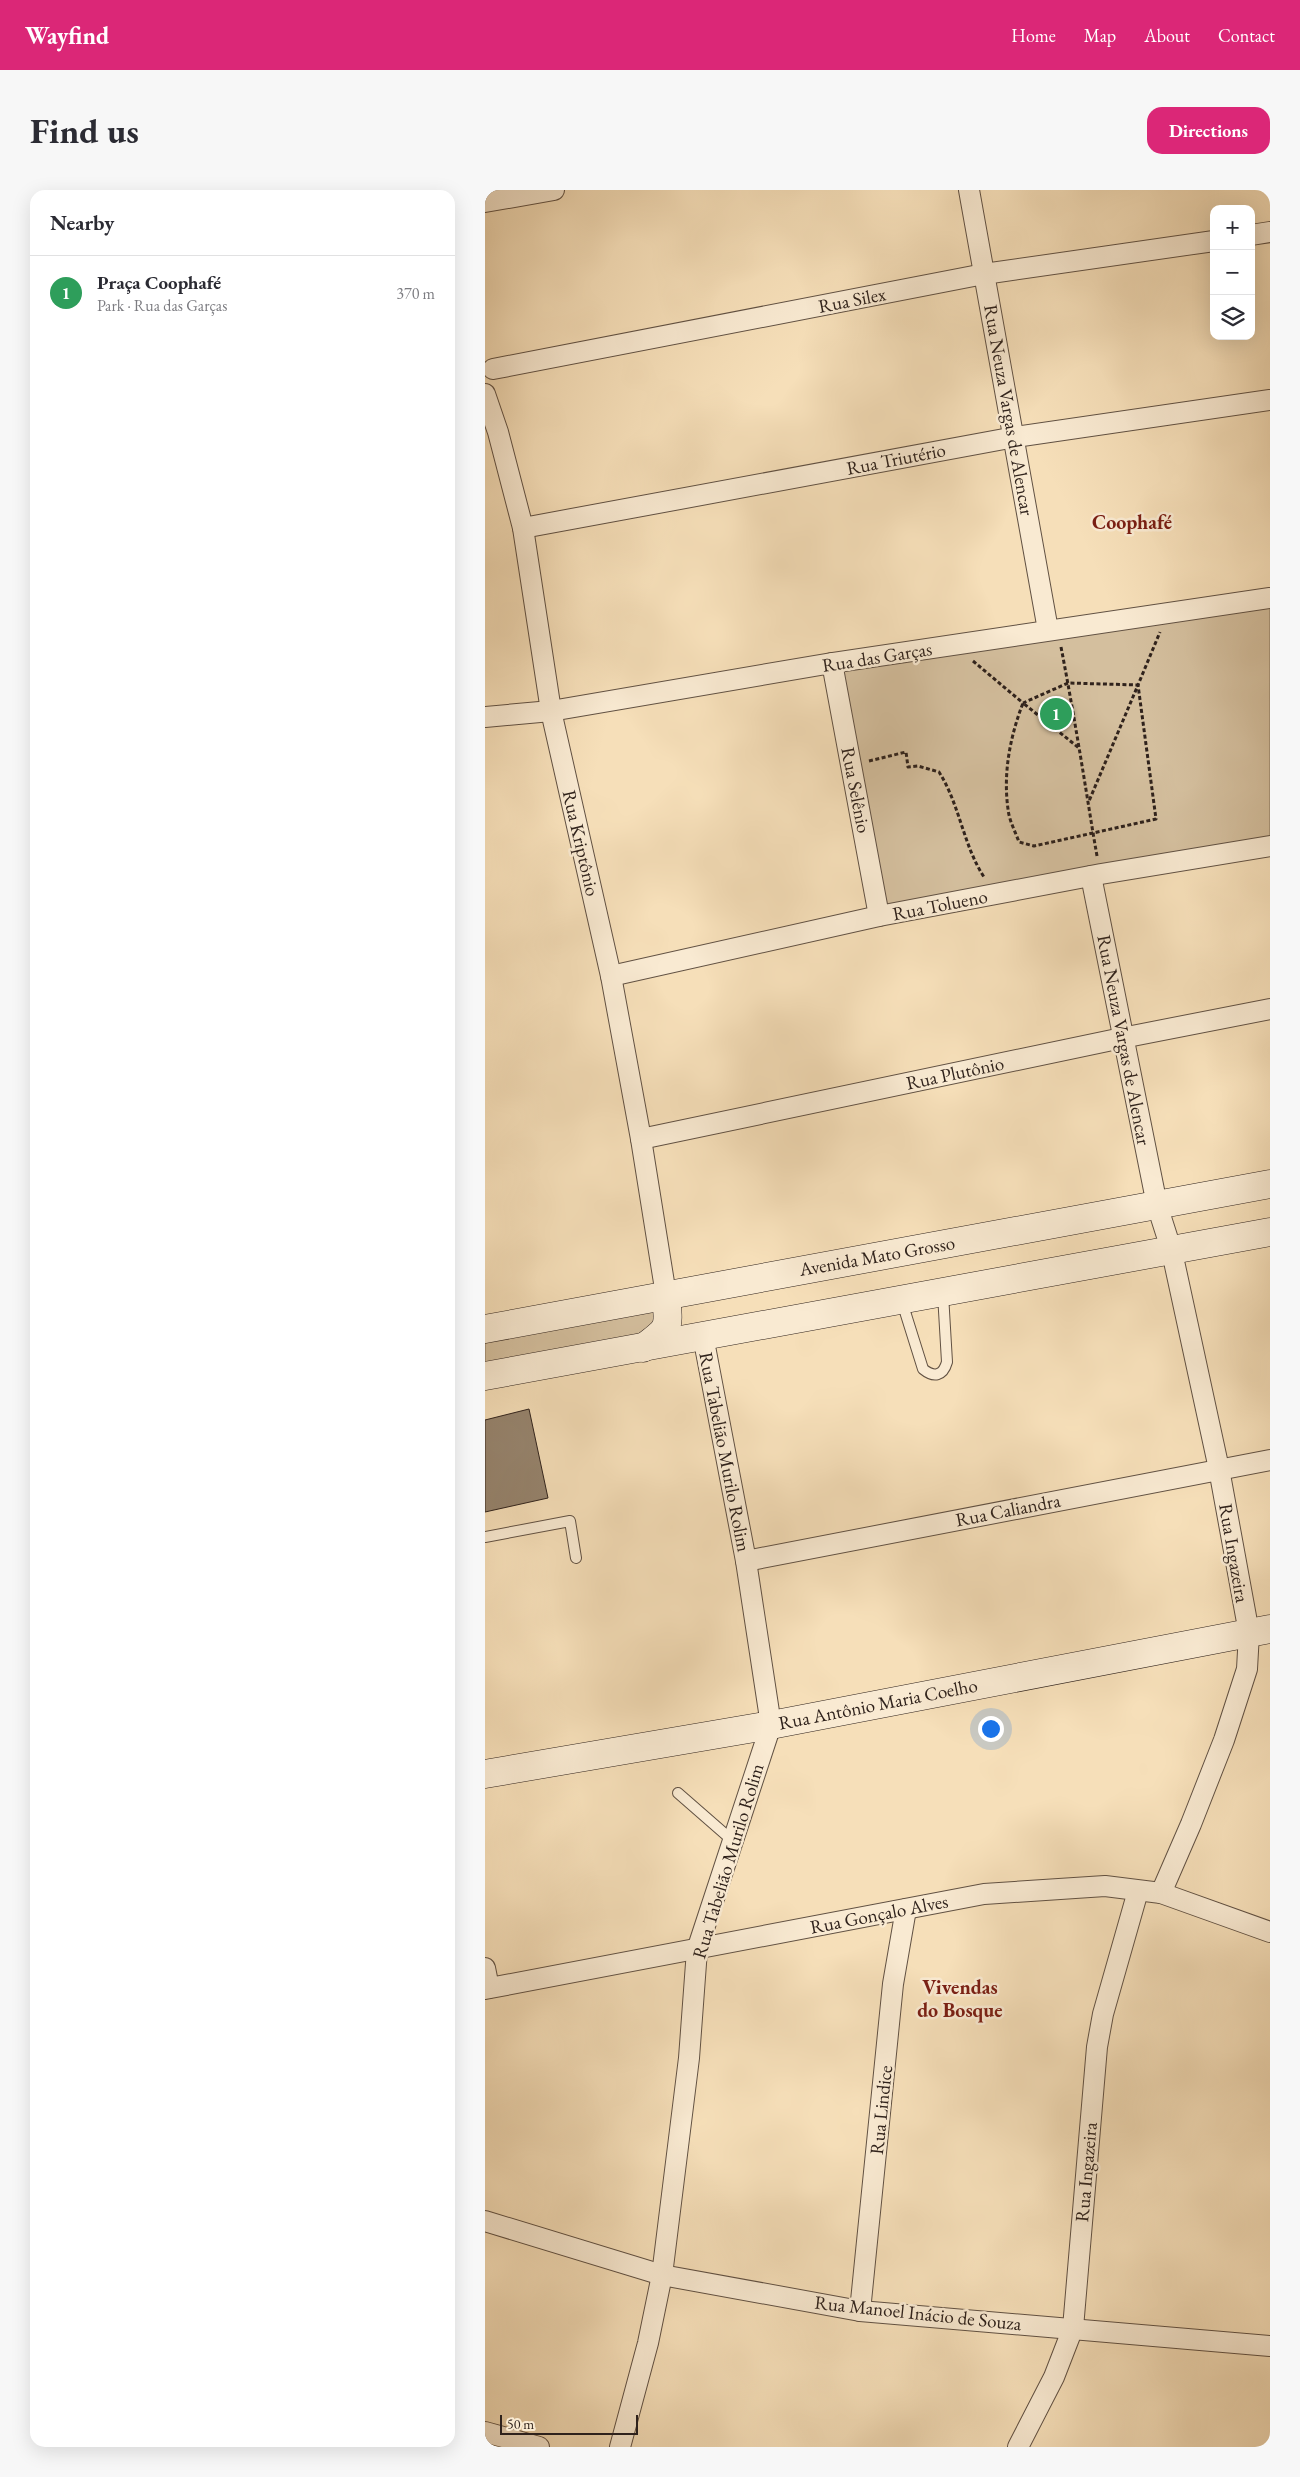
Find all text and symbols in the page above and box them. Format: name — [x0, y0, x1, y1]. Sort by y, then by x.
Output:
text: Wayfind — [25, 20, 109, 51]
text: Home — [1011, 24, 1056, 47]
text: Map — [1084, 24, 1116, 47]
text: About — [1144, 24, 1190, 47]
text: Contact — [1218, 24, 1275, 47]
button: Directions — [1147, 107, 1270, 154]
text: Find us — [30, 108, 139, 153]
map controls — [1210, 205, 1255, 340]
button: + — [1210, 205, 1255, 250]
text: Nearby — [50, 209, 114, 236]
button: − — [1210, 250, 1255, 295]
text: Praça Coophafé — [97, 270, 221, 295]
street label: Rua Silex — [816, 281, 889, 319]
text: 1 — [62, 283, 70, 304]
text: 370 m — [396, 283, 435, 304]
text: Park · Rua das Garças — [97, 295, 227, 316]
button: layers — [1210, 295, 1255, 340]
street label: Rua Neuza Vargas de Alencar — [978, 303, 1040, 518]
street label: Rua Triutério — [844, 437, 948, 481]
district label: Coophafé — [1092, 509, 1172, 535]
street label: Rua das Garças — [820, 636, 934, 678]
pin: 1 — [1040, 695, 1072, 733]
street label: Rua Selênio — [835, 745, 877, 835]
street label: Rua Kriptônio — [557, 787, 605, 899]
street label: Rua Tolueno — [890, 884, 990, 926]
street label: Rua Neuza Vargas de Alencar — [1091, 933, 1157, 1148]
street label: Rua Plutônio — [904, 1050, 1006, 1096]
street label: Avenida Mato Grosso — [796, 1230, 957, 1282]
street label: Rua Tabelião Murilo Rolim — [693, 1350, 757, 1554]
street label: Rua Caliandra — [953, 1488, 1063, 1532]
street label: Rua Ingazeira — [1213, 1502, 1255, 1605]
street label: Rua Antônio Maria Coelho — [776, 1672, 980, 1736]
your location — [978, 1716, 1004, 1742]
street label: Rua Tabelião Murilo Rolim — [686, 1760, 770, 1962]
street label: Rua Gonçalo Alves — [808, 1888, 950, 1940]
district label: Vivendas do Bosque — [917, 1974, 1003, 2023]
street label: Rua Lindice — [864, 2064, 898, 2156]
street label: Rua Ingazeira — [1069, 2121, 1103, 2223]
street label: Rua Manoel Inácio de Souza — [813, 2290, 1023, 2336]
scale bar — [500, 2412, 637, 2435]
text: 50 m — [507, 2415, 534, 2433]

